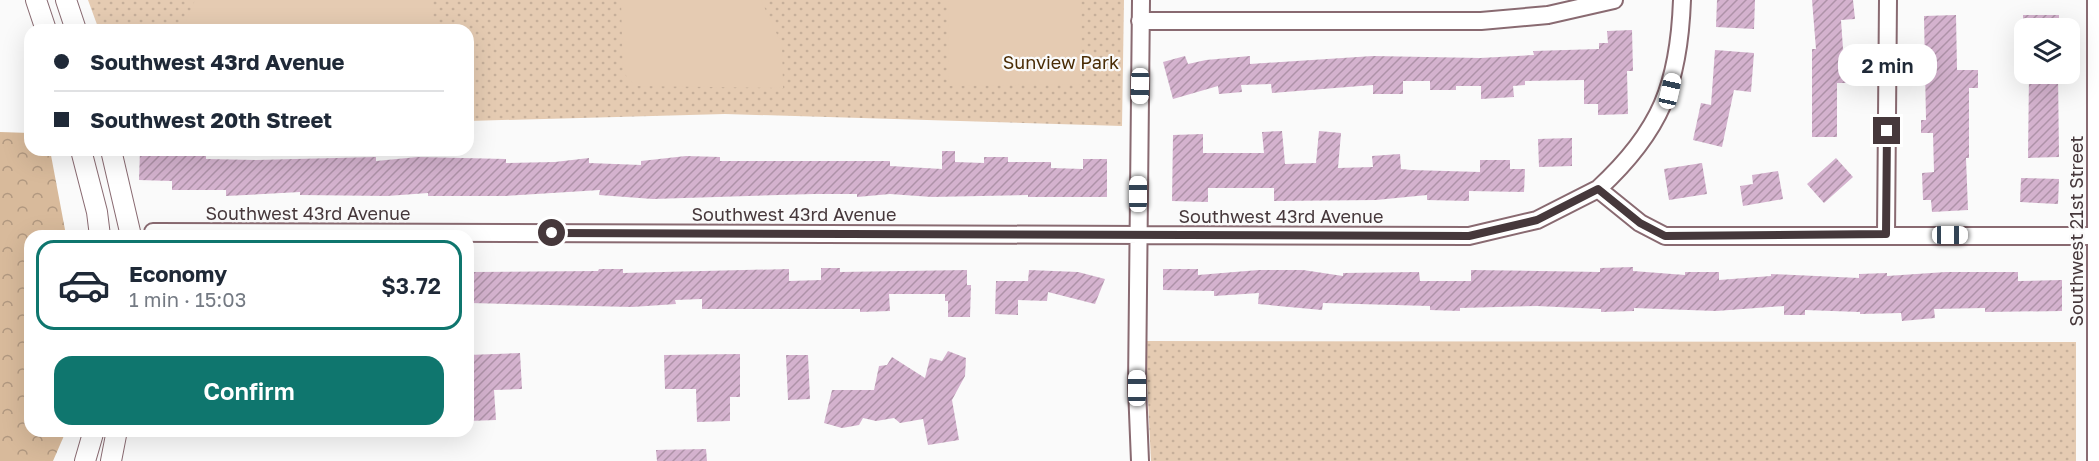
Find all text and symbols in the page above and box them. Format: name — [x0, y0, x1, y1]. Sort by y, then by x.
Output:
map controls — [2014, 18, 2080, 84]
button: layers — [2014, 18, 2080, 84]
callout: 2 min — [1838, 44, 1936, 86]
text: Southwest 43rd Avenue — [90, 48, 345, 75]
park label: Sunview Park — [1003, 51, 1119, 73]
text: 2 min — [1862, 53, 1914, 77]
car — [1131, 68, 1149, 104]
car — [1657, 71, 1683, 111]
text: Southwest 20th Street — [90, 106, 332, 133]
route end — [1873, 117, 1900, 144]
street label: Southwest 21st Street — [2065, 135, 2087, 327]
car — [1129, 176, 1147, 212]
street label: Southwest 43rd Avenue — [206, 202, 410, 224]
street label: Southwest 43rd Avenue — [692, 203, 896, 225]
street label: Southwest 43rd Avenue — [1179, 205, 1383, 227]
route start — [538, 219, 565, 246]
car — [1932, 226, 1968, 244]
icon: car — [57, 258, 111, 312]
text: Economy — [129, 260, 227, 287]
text: $3.72 — [381, 272, 441, 299]
text: 1 min · 15:03 — [129, 287, 246, 311]
button: Confirm — [54, 356, 444, 425]
car — [1128, 370, 1146, 406]

